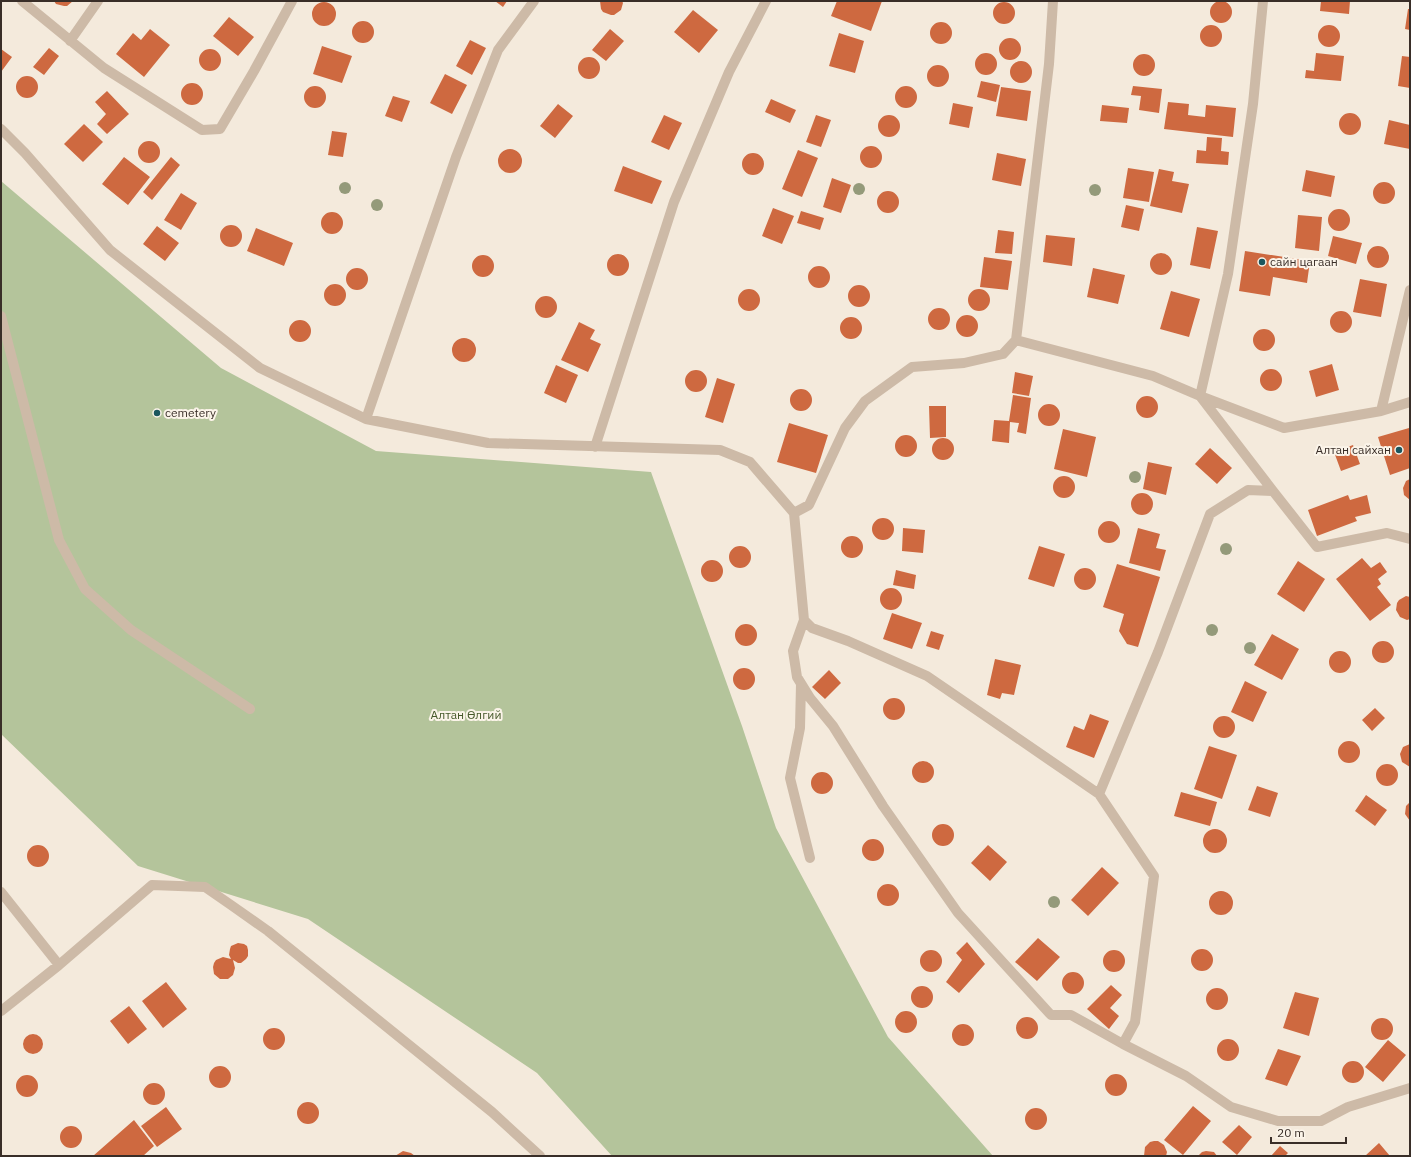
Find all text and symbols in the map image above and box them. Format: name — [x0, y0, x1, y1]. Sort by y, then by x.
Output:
place label: сайн цагаан — [1270, 254, 1338, 269]
marker: сайн цагаан — [1257, 257, 1267, 267]
place label: cemetery — [165, 405, 216, 420]
marker: cemetery — [152, 408, 162, 418]
place label: Алтан сайхан — [1316, 442, 1391, 457]
marker: Алтан сайхан — [1394, 445, 1404, 455]
park label: Алтан Өлгий — [431, 707, 501, 722]
scale bar — [1271, 1119, 1346, 1145]
text: 20 m — [1277, 1125, 1305, 1140]

